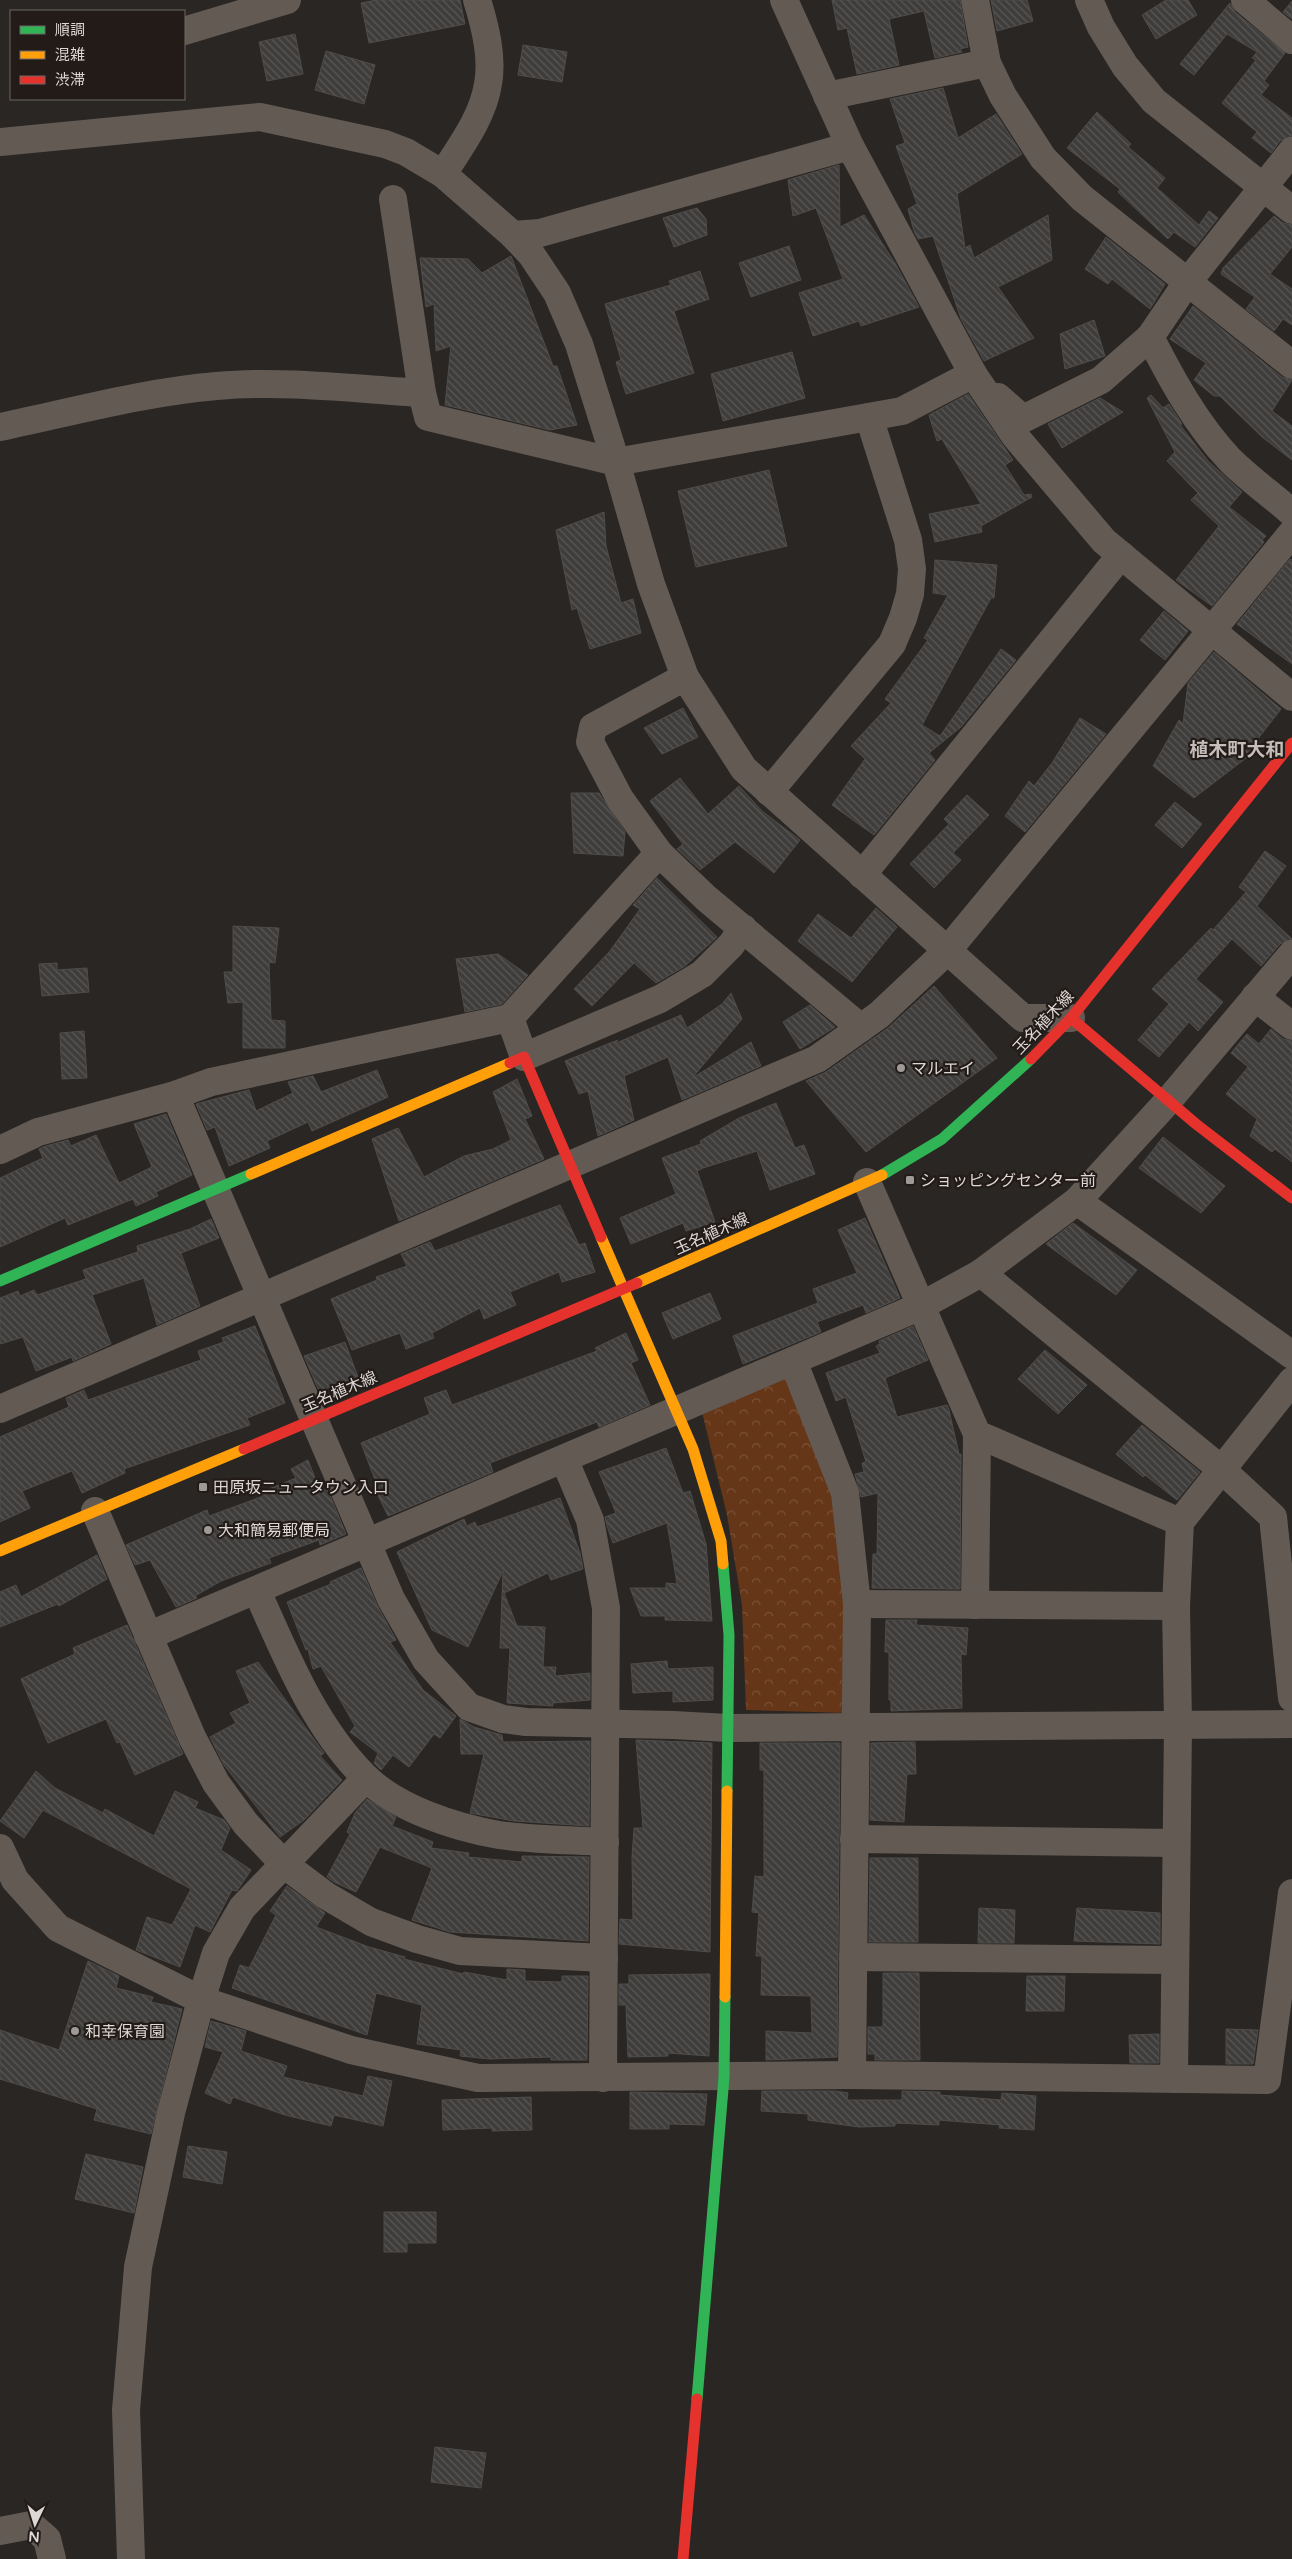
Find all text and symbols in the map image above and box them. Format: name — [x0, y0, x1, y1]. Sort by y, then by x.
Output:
legend — [10, 10, 185, 100]
text: 順調 — [55, 21, 85, 39]
text: 混雑 — [55, 46, 85, 64]
text: 渋滞 — [55, 71, 85, 89]
district label: 植木町大和 — [1189, 739, 1285, 761]
street label: 玉名植木線 — [1009, 987, 1078, 1059]
place label: マルエイ — [911, 1059, 975, 1079]
marker: マルエイ — [895, 1062, 907, 1074]
place label: ショッピングセンター前 — [920, 1171, 1096, 1191]
marker: ショッピングセンター前 — [904, 1174, 916, 1186]
street label: 玉名植木線 — [671, 1209, 752, 1259]
street label: 玉名植木線 — [299, 1367, 380, 1417]
place label: 田原坂ニュータウン入口 — [213, 1478, 389, 1498]
marker: 田原坂ニュータウン入口 — [197, 1481, 209, 1493]
place label: 大和簡易郵便局 — [218, 1521, 330, 1541]
marker: 大和簡易郵便局 — [202, 1524, 214, 1536]
place label: 和幸保育園 — [85, 2022, 165, 2042]
marker: 和幸保育園 — [69, 2025, 81, 2037]
north arrow — [10, 2499, 60, 2549]
text: N — [28, 2528, 40, 2545]

